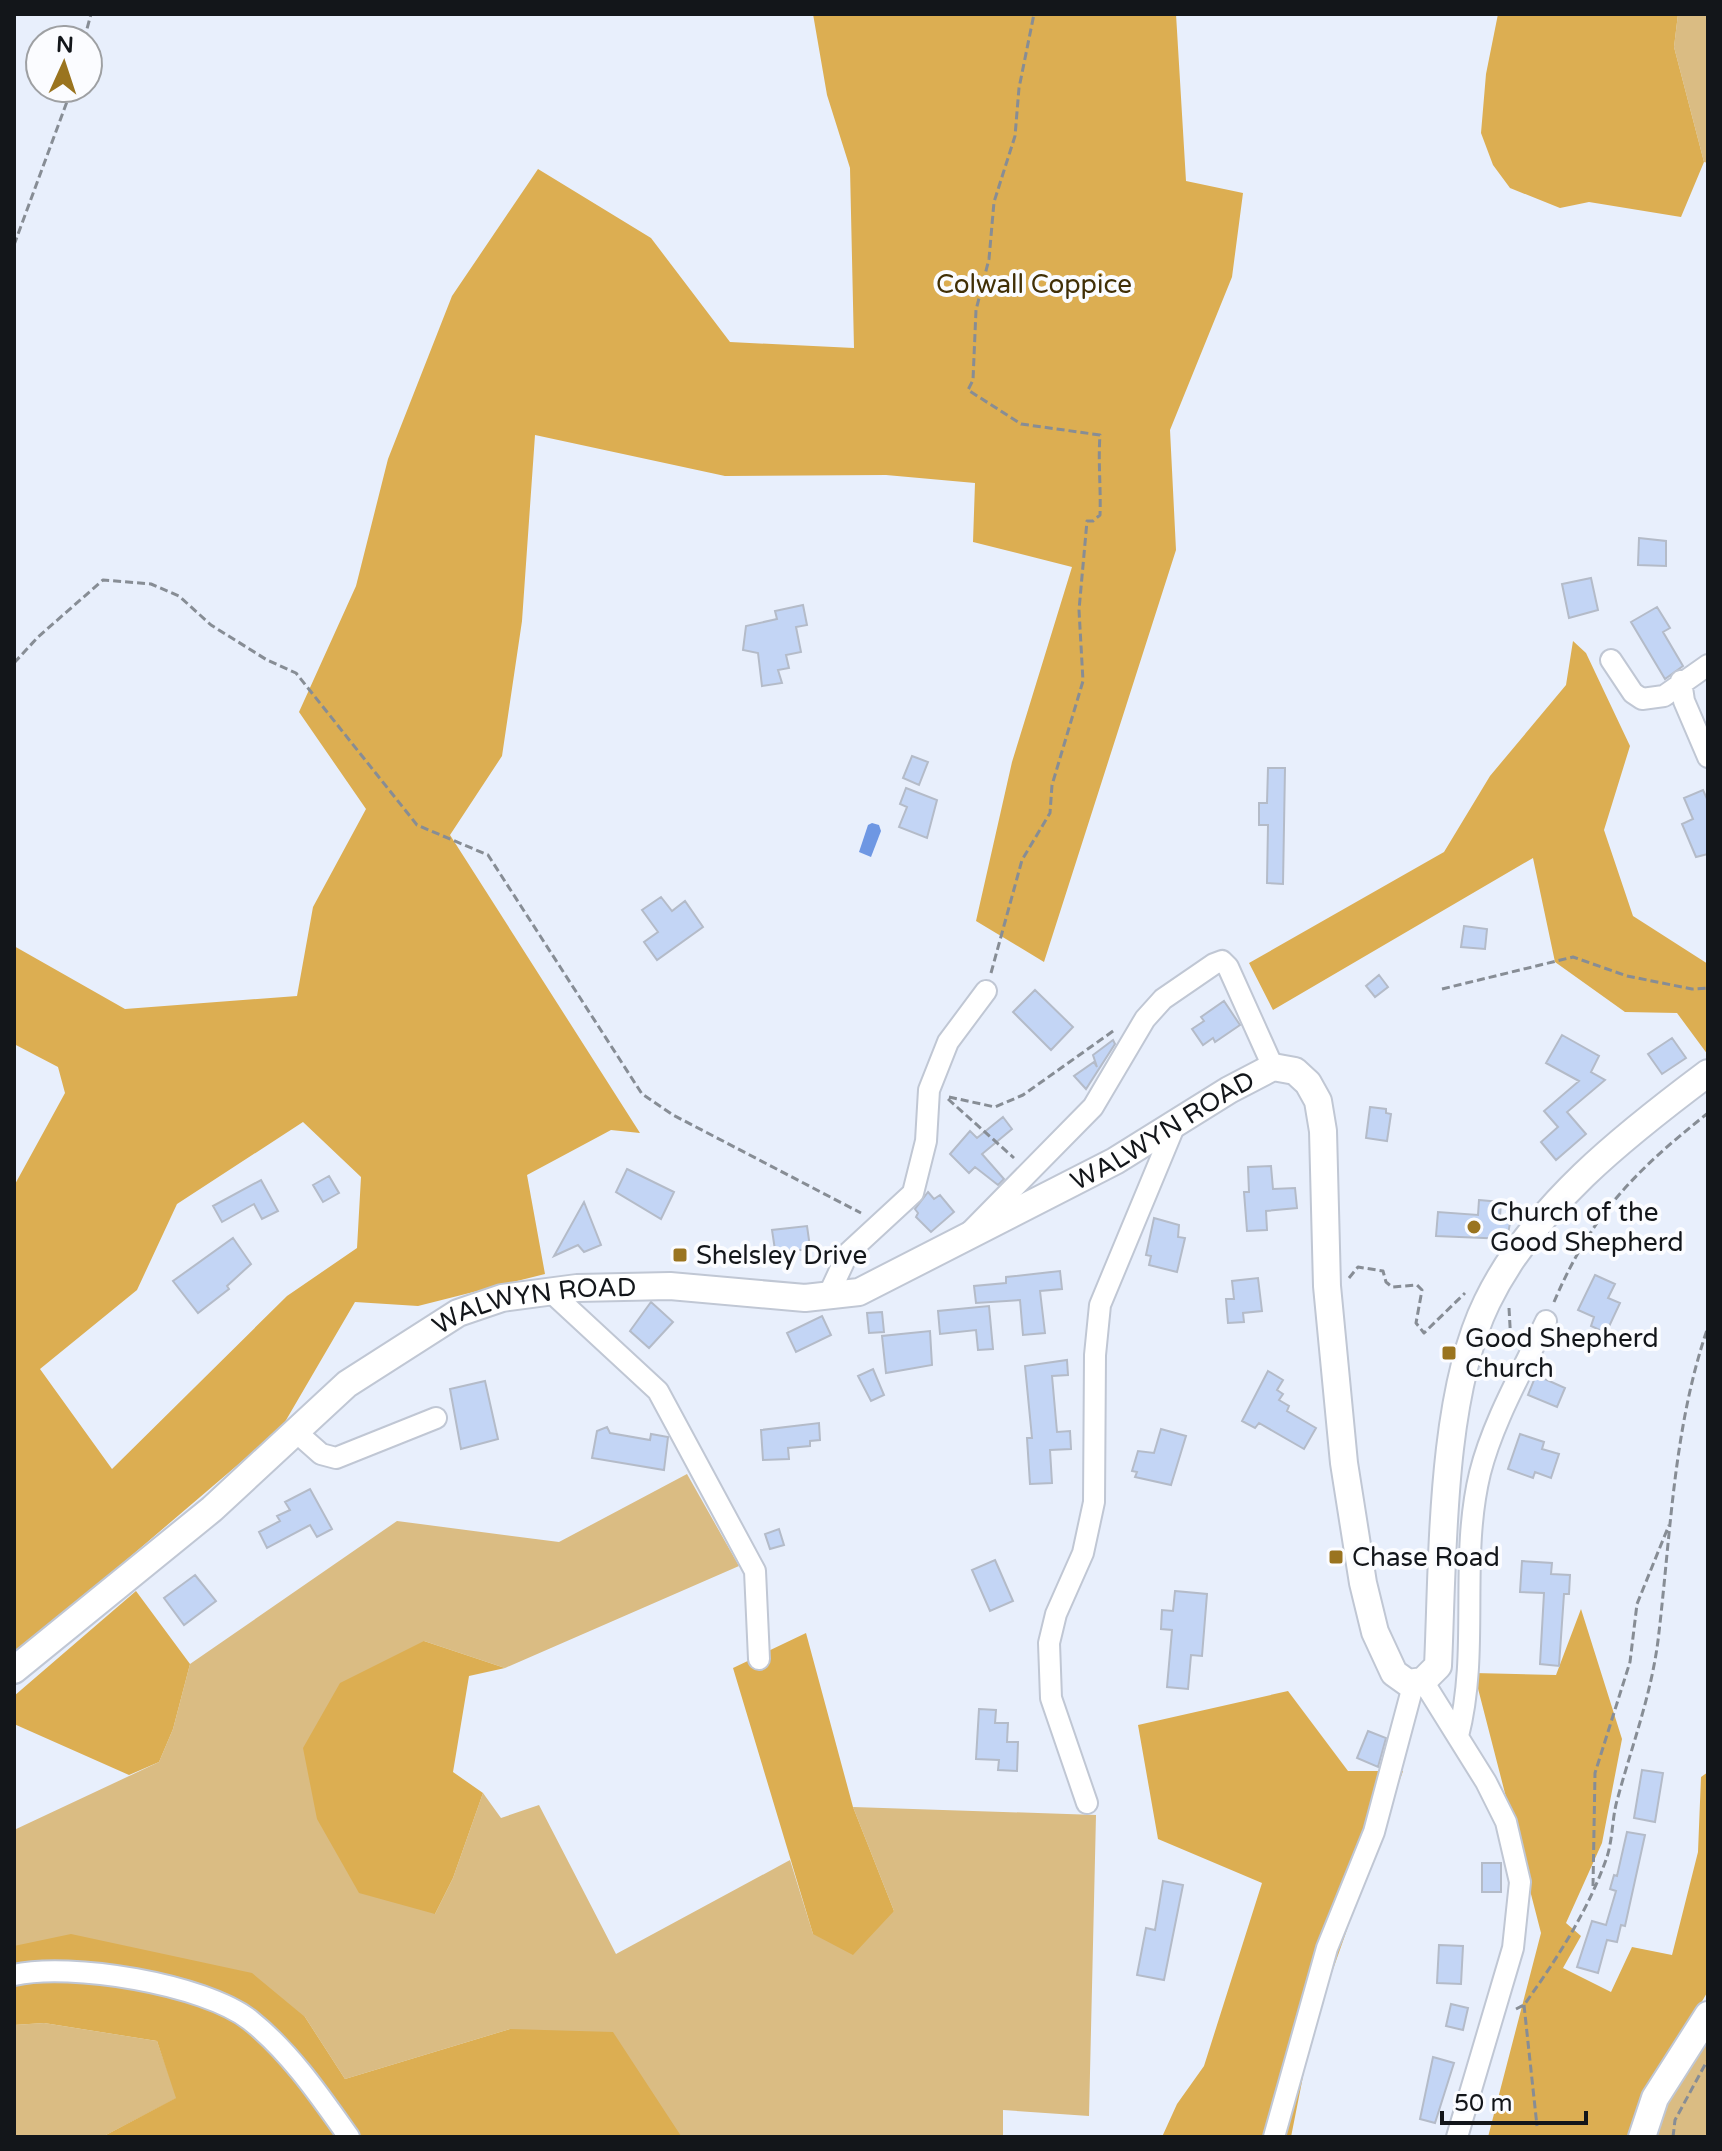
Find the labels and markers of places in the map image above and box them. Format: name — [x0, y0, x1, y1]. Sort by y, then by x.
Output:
place label: Church of the Good Shepherd — [1490, 1197, 1684, 1258]
marker: Church of the Good Shepherd — [1465, 1218, 1483, 1236]
place label: Shelsley Drive — [696, 1240, 867, 1271]
marker: Shelsley Drive — [671, 1246, 689, 1264]
place label: Good Shepherd Church — [1465, 1323, 1659, 1384]
marker: Good Shepherd Church — [1440, 1344, 1458, 1362]
place label: Chase Road — [1352, 1542, 1500, 1573]
marker: Chase Road — [1327, 1548, 1345, 1566]

